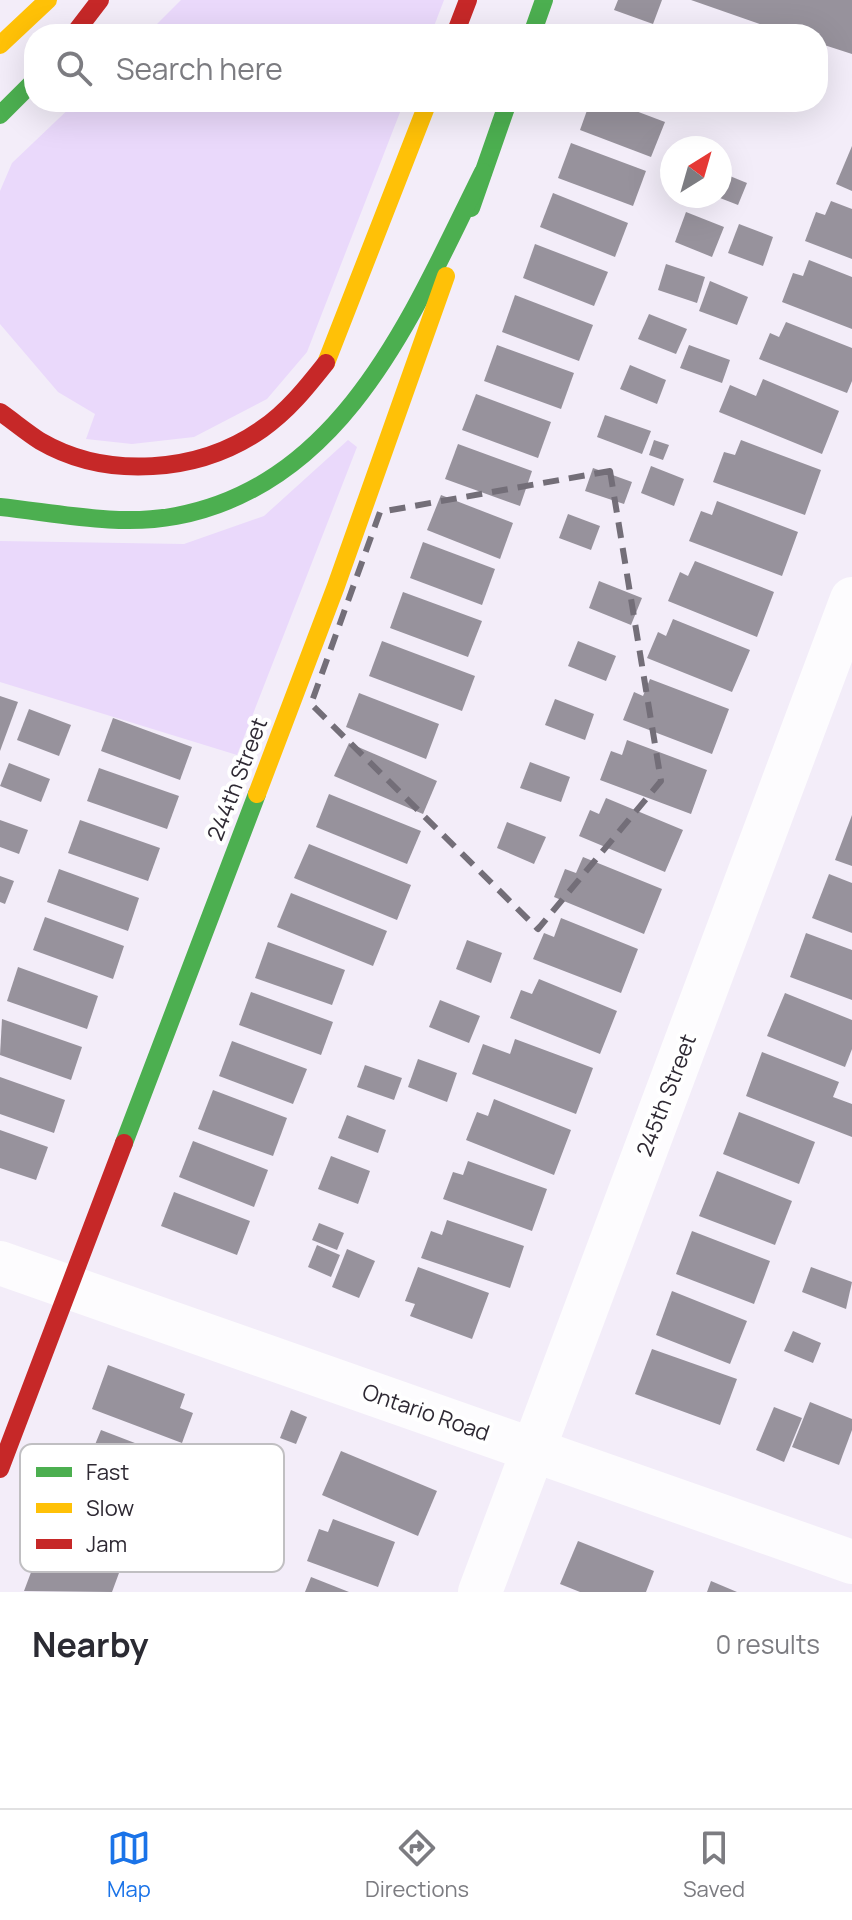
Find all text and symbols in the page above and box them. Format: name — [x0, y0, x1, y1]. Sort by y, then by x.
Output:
search box — [24, 24, 828, 112]
icon: search — [52, 46, 96, 90]
text: Search here — [116, 48, 283, 89]
north arrow — [660, 136, 732, 208]
street label: 244th Street — [200, 713, 274, 845]
street label: 245th Street — [629, 1029, 703, 1160]
street label: Ontario Road — [358, 1376, 494, 1448]
legend — [20, 1444, 284, 1572]
text: Fast — [86, 1457, 129, 1487]
text: Slow — [86, 1493, 134, 1523]
text: Jam — [86, 1529, 127, 1559]
text: Nearby — [32, 1621, 148, 1667]
text: 0 results — [715, 1626, 820, 1662]
tab: Map — [107, 1826, 151, 1904]
tab: Directions — [365, 1826, 469, 1904]
tab: Saved — [683, 1826, 745, 1904]

